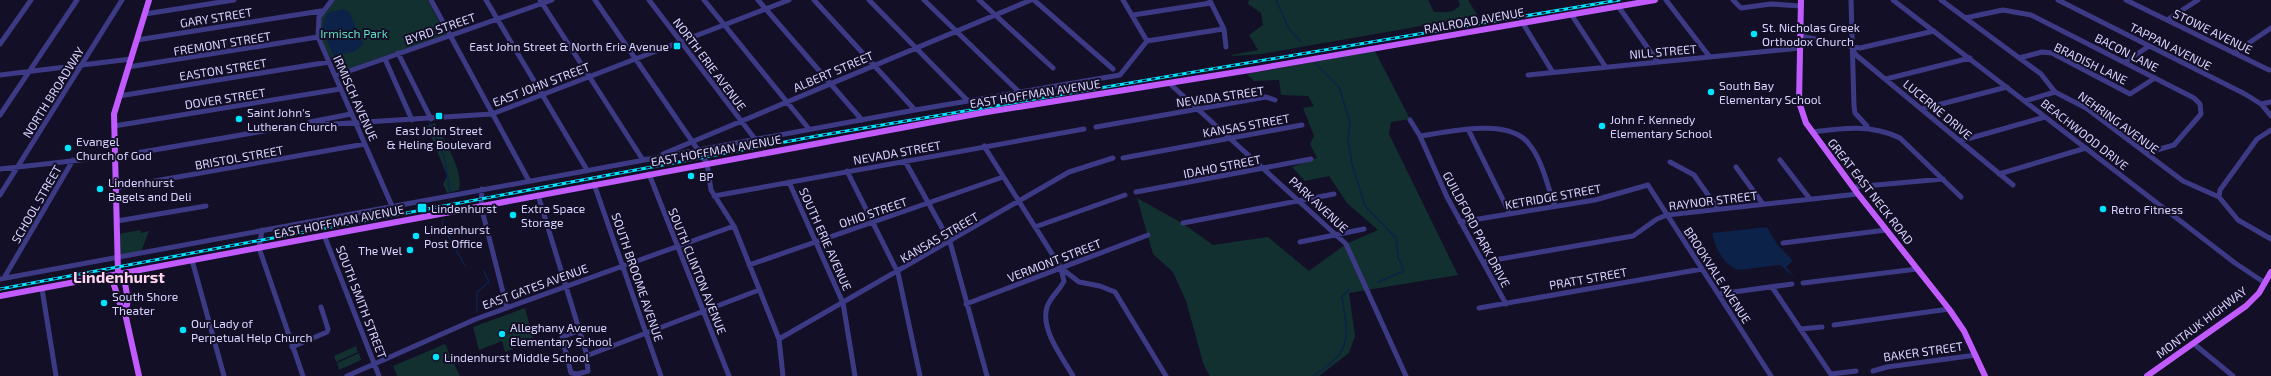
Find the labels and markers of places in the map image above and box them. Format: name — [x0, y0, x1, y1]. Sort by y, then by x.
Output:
place label: St. Nicholas Greek Orthodox Church — [1762, 20, 1860, 48]
marker: St. Nicholas Greek Orthodox Church — [1749, 29, 1759, 39]
place label: East John Street & North Erie Avenue — [469, 39, 669, 53]
marker: East John Street & North Erie Avenue — [672, 41, 682, 51]
place label: South Bay Elementary School — [1719, 78, 1822, 106]
marker: South Bay Elementary School — [1706, 87, 1716, 97]
place label: Saint John's Lutheran Church — [247, 105, 337, 133]
marker: East John Street & Heling Boulevard — [434, 111, 444, 121]
place label: John F. Kennedy Elementary School — [1610, 112, 1713, 140]
marker: Saint John's Lutheran Church — [234, 114, 244, 124]
marker: John F. Kennedy Elementary School — [1597, 121, 1607, 131]
place label: East John Street & Heling Boulevard — [387, 123, 491, 151]
place label: Evangel Church of God — [76, 134, 152, 162]
marker: Evangel Church of God — [63, 143, 73, 153]
place label: BP — [699, 169, 714, 183]
marker: BP — [686, 171, 696, 181]
place label: Lindenhurst Bagels and Deli — [108, 175, 192, 203]
marker: Lindenhurst Bagels and Deli — [95, 184, 105, 194]
place label: Lindenhurst — [431, 201, 497, 215]
place label: Extra Space Storage — [521, 201, 585, 229]
marker: Lindenhurst — [416, 202, 428, 214]
place label: Retro Fitness — [2111, 202, 2183, 216]
marker: Retro Fitness — [2098, 204, 2108, 214]
marker: Extra Space Storage — [508, 210, 518, 220]
place label: Lindenhurst Post Office — [424, 222, 490, 250]
marker: Lindenhurst Post Office — [411, 231, 421, 241]
place label: The Wel — [358, 243, 402, 257]
marker: The Wel — [405, 245, 415, 255]
place label: South Shore Theater — [112, 289, 178, 317]
marker: South Shore Theater — [99, 298, 109, 308]
place label: Our Lady of Perpetual Help Church — [191, 316, 312, 344]
place label: Alleghany Avenue Elementary School — [510, 320, 613, 348]
marker: Our Lady of Perpetual Help Church — [178, 325, 188, 335]
marker: Alleghany Avenue Elementary School — [497, 329, 507, 339]
place label: Lindenhurst Middle School — [444, 350, 590, 364]
marker: Lindenhurst Middle School — [431, 352, 441, 362]

